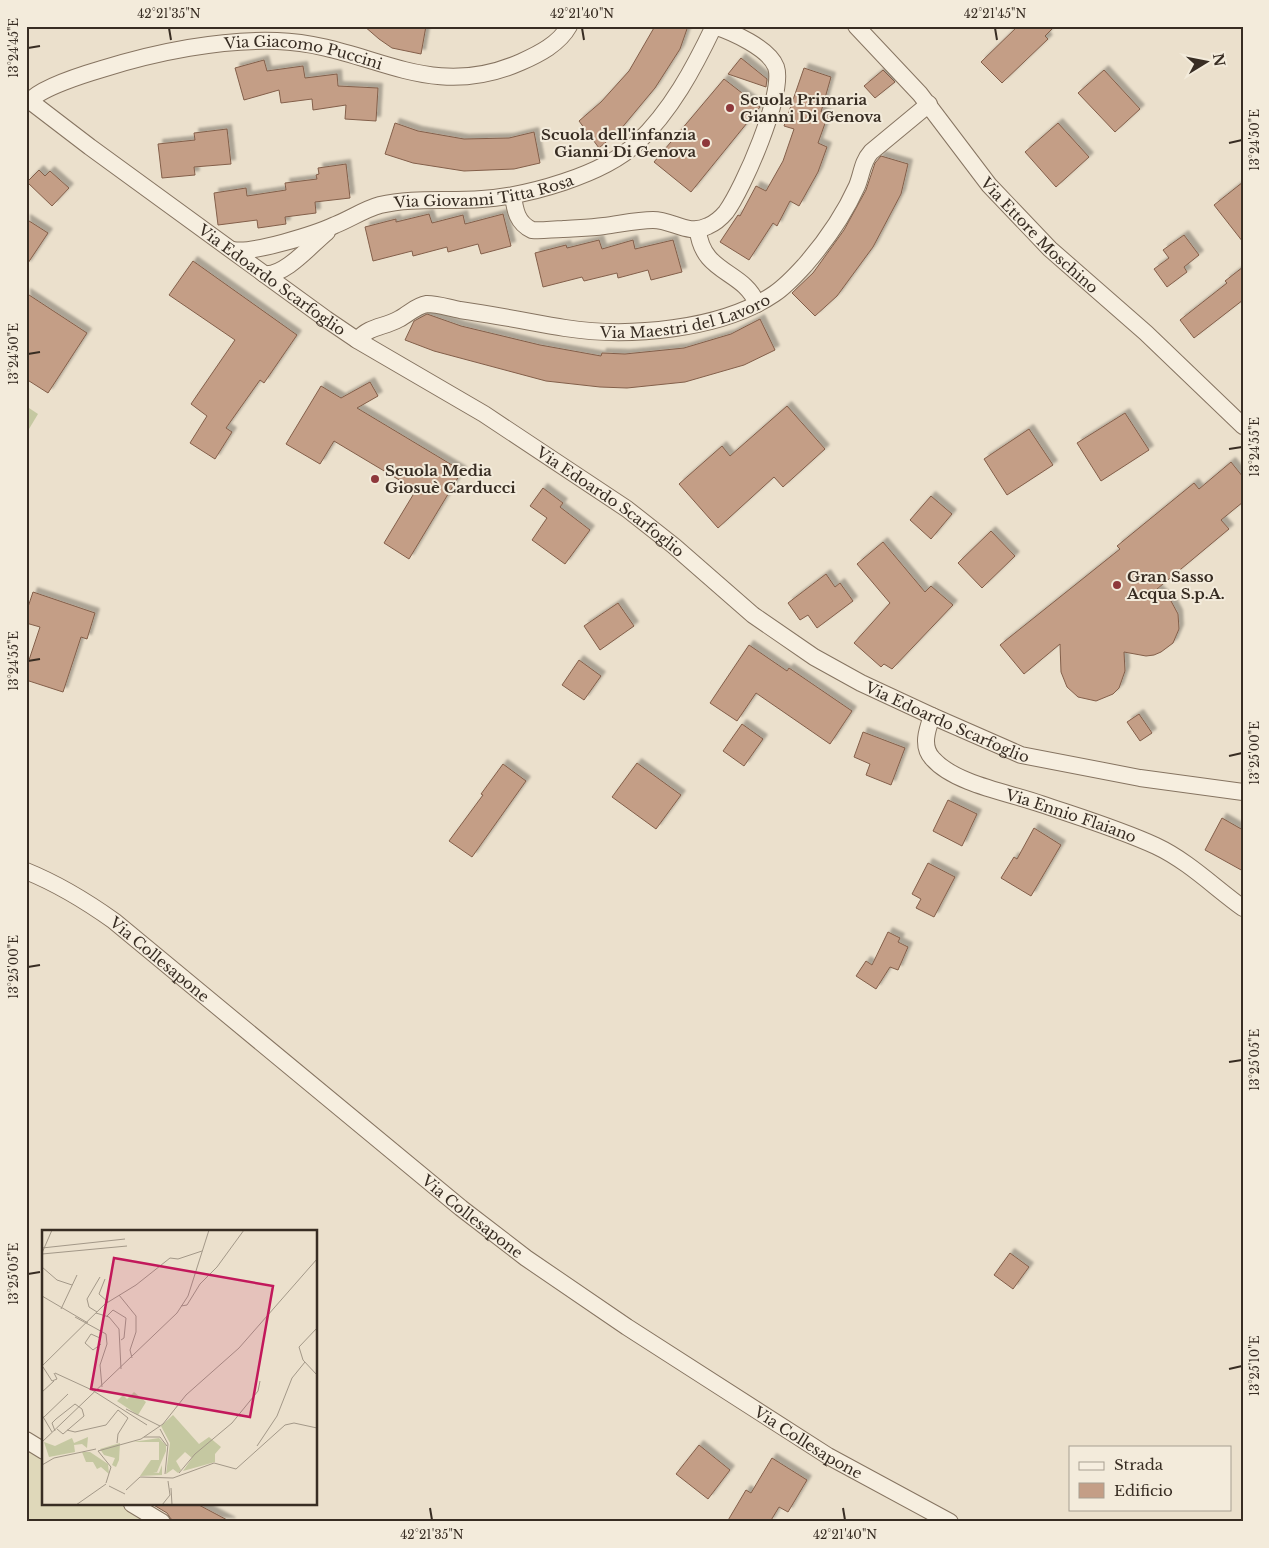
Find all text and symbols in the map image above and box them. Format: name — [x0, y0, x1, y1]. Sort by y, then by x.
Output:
text: 42°21'35"N — [137, 6, 201, 21]
text: 42°21'40"N — [550, 6, 614, 21]
text: 42°21'45"N — [964, 6, 1026, 21]
text: 13°24'45"E — [6, 18, 21, 78]
street label: Via Giacomo Puccini — [222, 31, 385, 73]
north arrow — [1182, 38, 1232, 88]
text: N — [1209, 52, 1229, 68]
place label: Scuola Primaria Gianni Di Genova — [740, 90, 882, 126]
marker: Scuola Primaria Gianni Di Genova — [724, 102, 736, 114]
text: 13°24'50"E — [1247, 109, 1262, 171]
place label: Scuola dell'infanzia Gianni Di Genova — [541, 125, 696, 161]
marker: Scuola dell'infanzia Gianni Di Genova — [700, 137, 712, 149]
street label: Via Giovanni Titta Rosa — [392, 170, 576, 212]
street label: Via Ettore Moschino — [976, 173, 1103, 297]
street label: Via Edoardo Scarfoglio — [194, 219, 350, 339]
street label: Via Maestri del Lavoro — [599, 289, 773, 341]
text: 13°24'50"E — [6, 323, 21, 385]
text: 13°24'55"E — [1247, 417, 1262, 477]
street label: Via Edoardo Scarfoglio — [532, 442, 689, 561]
place label: Scuola Media Giosuè Carducci — [385, 461, 516, 497]
marker: Scuola Media Giosuè Carducci — [369, 473, 381, 485]
place label: Gran Sasso Acqua S.p.A. — [1126, 567, 1225, 603]
marker: Gran Sasso Acqua S.p.A. — [1111, 579, 1123, 591]
text: 13°24'55"E — [6, 631, 21, 691]
street label: Via Edoardo Scarfoglio — [862, 676, 1031, 766]
text: 13°25'00"E — [1247, 721, 1262, 785]
street label: Via Ennio Flaiano — [1003, 784, 1140, 846]
street label: Via Collesapone — [105, 912, 214, 1006]
text: 13°25'00"E — [6, 935, 21, 999]
text: 13°25'05"E — [1247, 1029, 1262, 1091]
street label: Via Collesapone — [418, 1170, 527, 1262]
inset map — [42, 1230, 318, 1506]
text: 13°25'05"E — [6, 1243, 21, 1305]
text: 13°25'10"E — [1247, 1335, 1262, 1396]
street label: Via Collesapone — [750, 1401, 866, 1482]
legend — [1069, 1446, 1232, 1510]
text: Strada — [1114, 1455, 1164, 1474]
text: Edificio — [1114, 1481, 1173, 1500]
text: 42°21'35"N — [400, 1527, 464, 1542]
text: 42°21'40"N — [813, 1527, 877, 1542]

